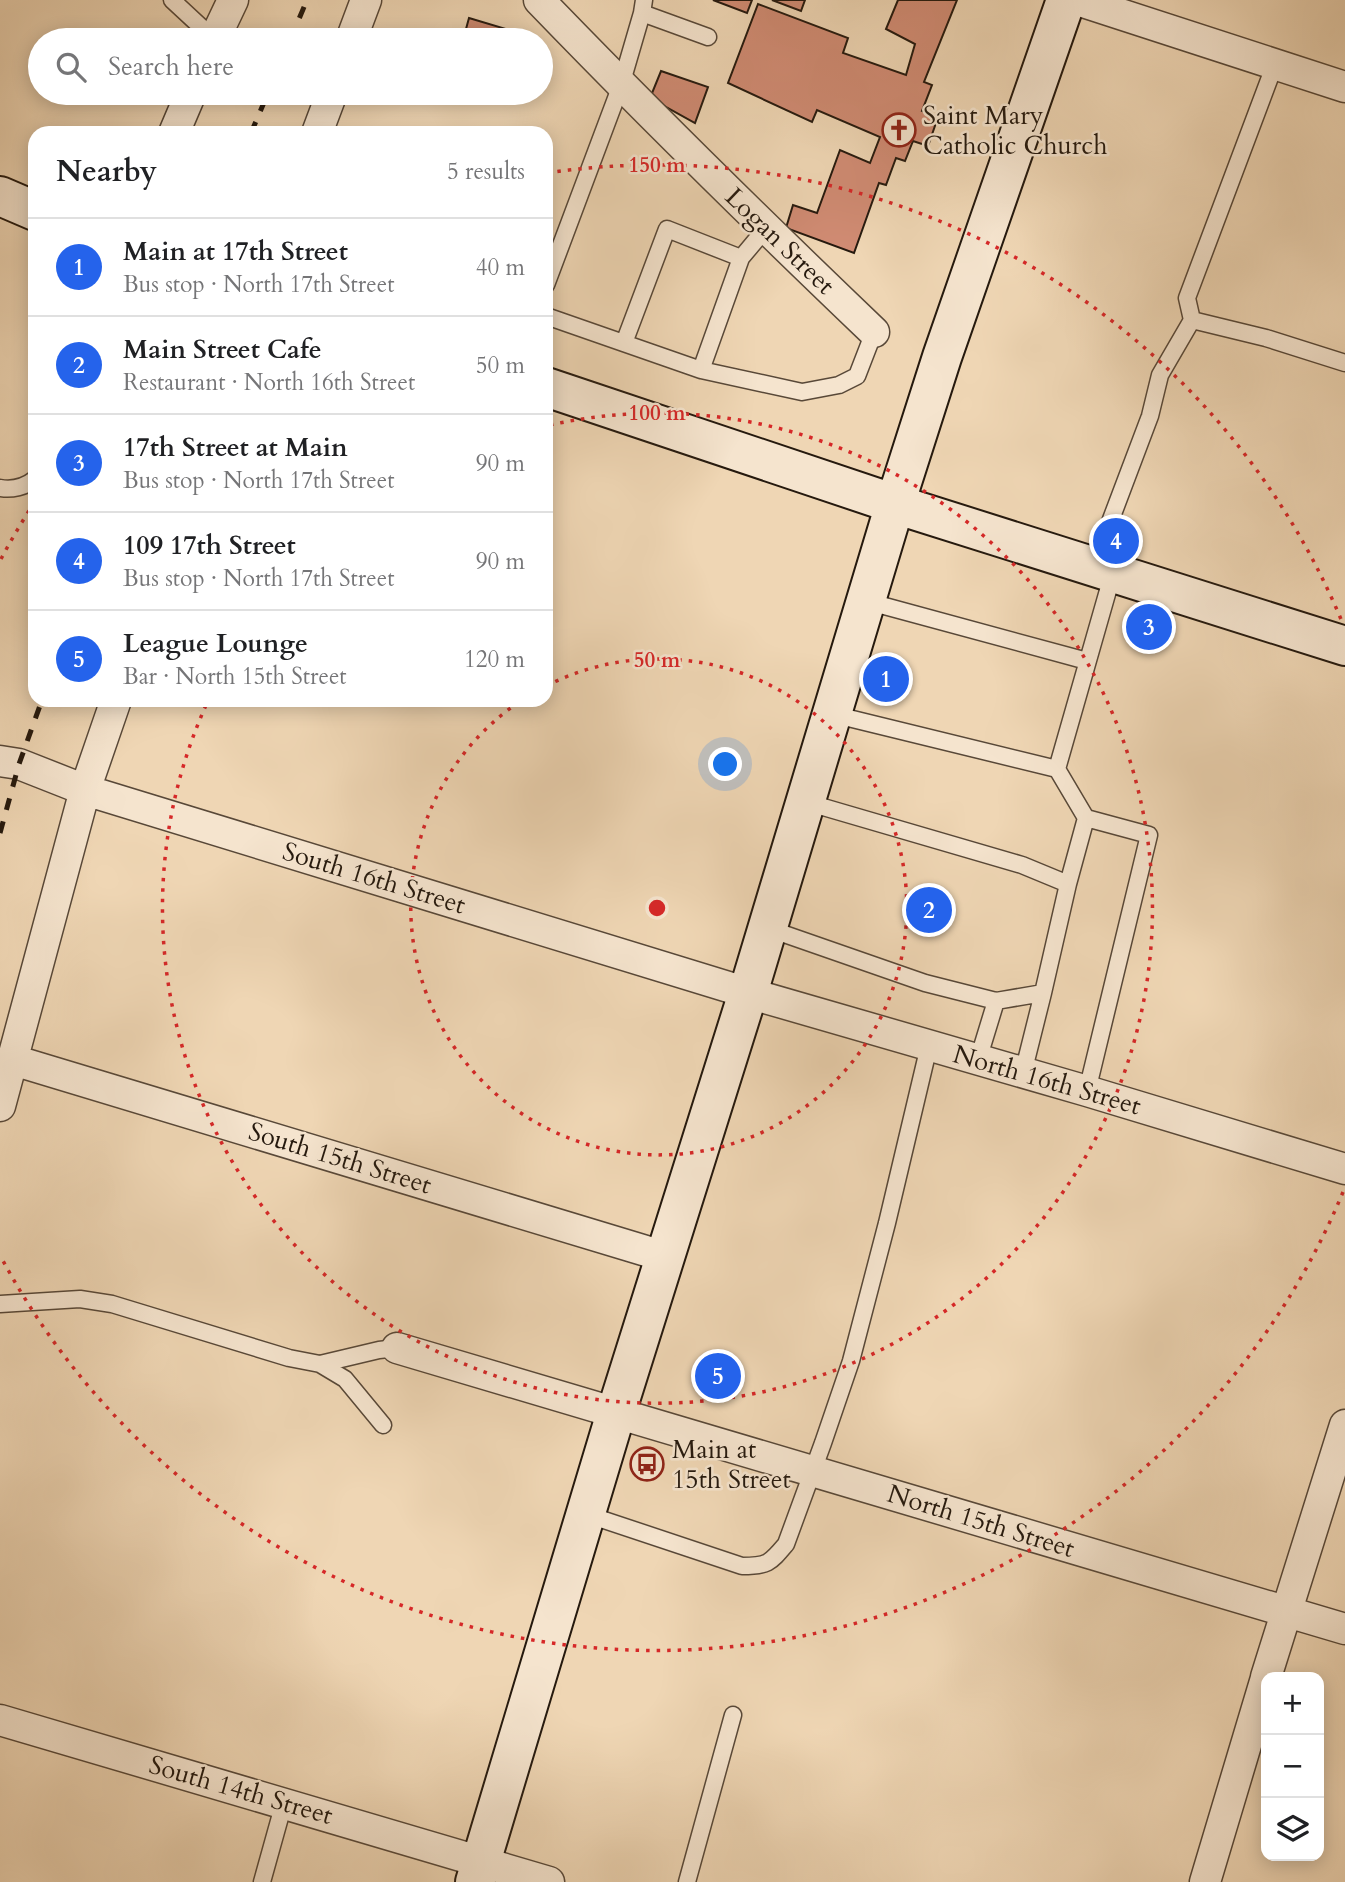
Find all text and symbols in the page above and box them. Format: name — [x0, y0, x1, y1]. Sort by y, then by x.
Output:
search box — [28, 28, 553, 105]
icon: search — [52, 48, 90, 86]
text: Search here — [108, 49, 234, 84]
place label: Saint Mary Catholic Church — [923, 98, 1107, 163]
church icon: Saint Mary Catholic Church — [880, 111, 918, 149]
text: Nearby — [56, 151, 157, 192]
text: 150 m — [628, 151, 686, 180]
text: 5 results — [447, 156, 525, 187]
street label: Logan Street — [718, 180, 842, 302]
text: Main at 17th Street — [123, 234, 348, 269]
text: 1 — [73, 252, 85, 283]
text: 40 m — [476, 252, 525, 283]
text: Bus stop · North 17th Street — [123, 269, 394, 300]
text: Main Street Cafe — [123, 332, 322, 367]
text: 2 — [73, 350, 85, 381]
text: 50 m — [476, 350, 525, 381]
text: Restaurant · North 16th Street — [123, 367, 415, 398]
text: 100 m — [628, 399, 686, 428]
text: 17th Street at Main — [123, 430, 348, 465]
text: 3 — [73, 448, 85, 479]
text: 90 m — [476, 448, 525, 479]
text: Bus stop · North 17th Street — [123, 465, 394, 496]
pin: 4 — [1093, 515, 1139, 567]
text: 109 17th Street — [123, 528, 296, 563]
text: 4 — [73, 546, 85, 577]
text: 90 m — [476, 546, 525, 577]
text: Bus stop · North 17th Street — [123, 563, 394, 594]
pin: 3 — [1126, 601, 1172, 653]
text: League Lounge — [123, 626, 308, 661]
text: 5 — [73, 644, 85, 675]
text: 120 m — [464, 644, 525, 675]
text: 50 m — [634, 646, 681, 675]
pin: 1 — [863, 653, 909, 705]
text: Bar · North 15th Street — [123, 661, 347, 692]
your location — [708, 747, 742, 781]
street label: South 16th Street — [278, 834, 470, 922]
pin: 2 — [906, 884, 952, 936]
centre of rings — [645, 896, 669, 920]
street label: North 16th Street — [949, 1036, 1145, 1124]
street label: South 15th Street — [244, 1114, 436, 1202]
pin: 5 — [695, 1350, 741, 1402]
place label: Main at 15th Street — [672, 1432, 791, 1497]
bus stop icon: Main at 15th Street — [628, 1445, 666, 1483]
street label: North 15th Street — [883, 1476, 1079, 1566]
map controls — [1261, 1672, 1324, 1861]
button: + — [1261, 1672, 1324, 1735]
button: − — [1261, 1735, 1324, 1798]
street label: South 14th Street — [145, 1747, 337, 1833]
button: layers — [1261, 1798, 1324, 1861]

